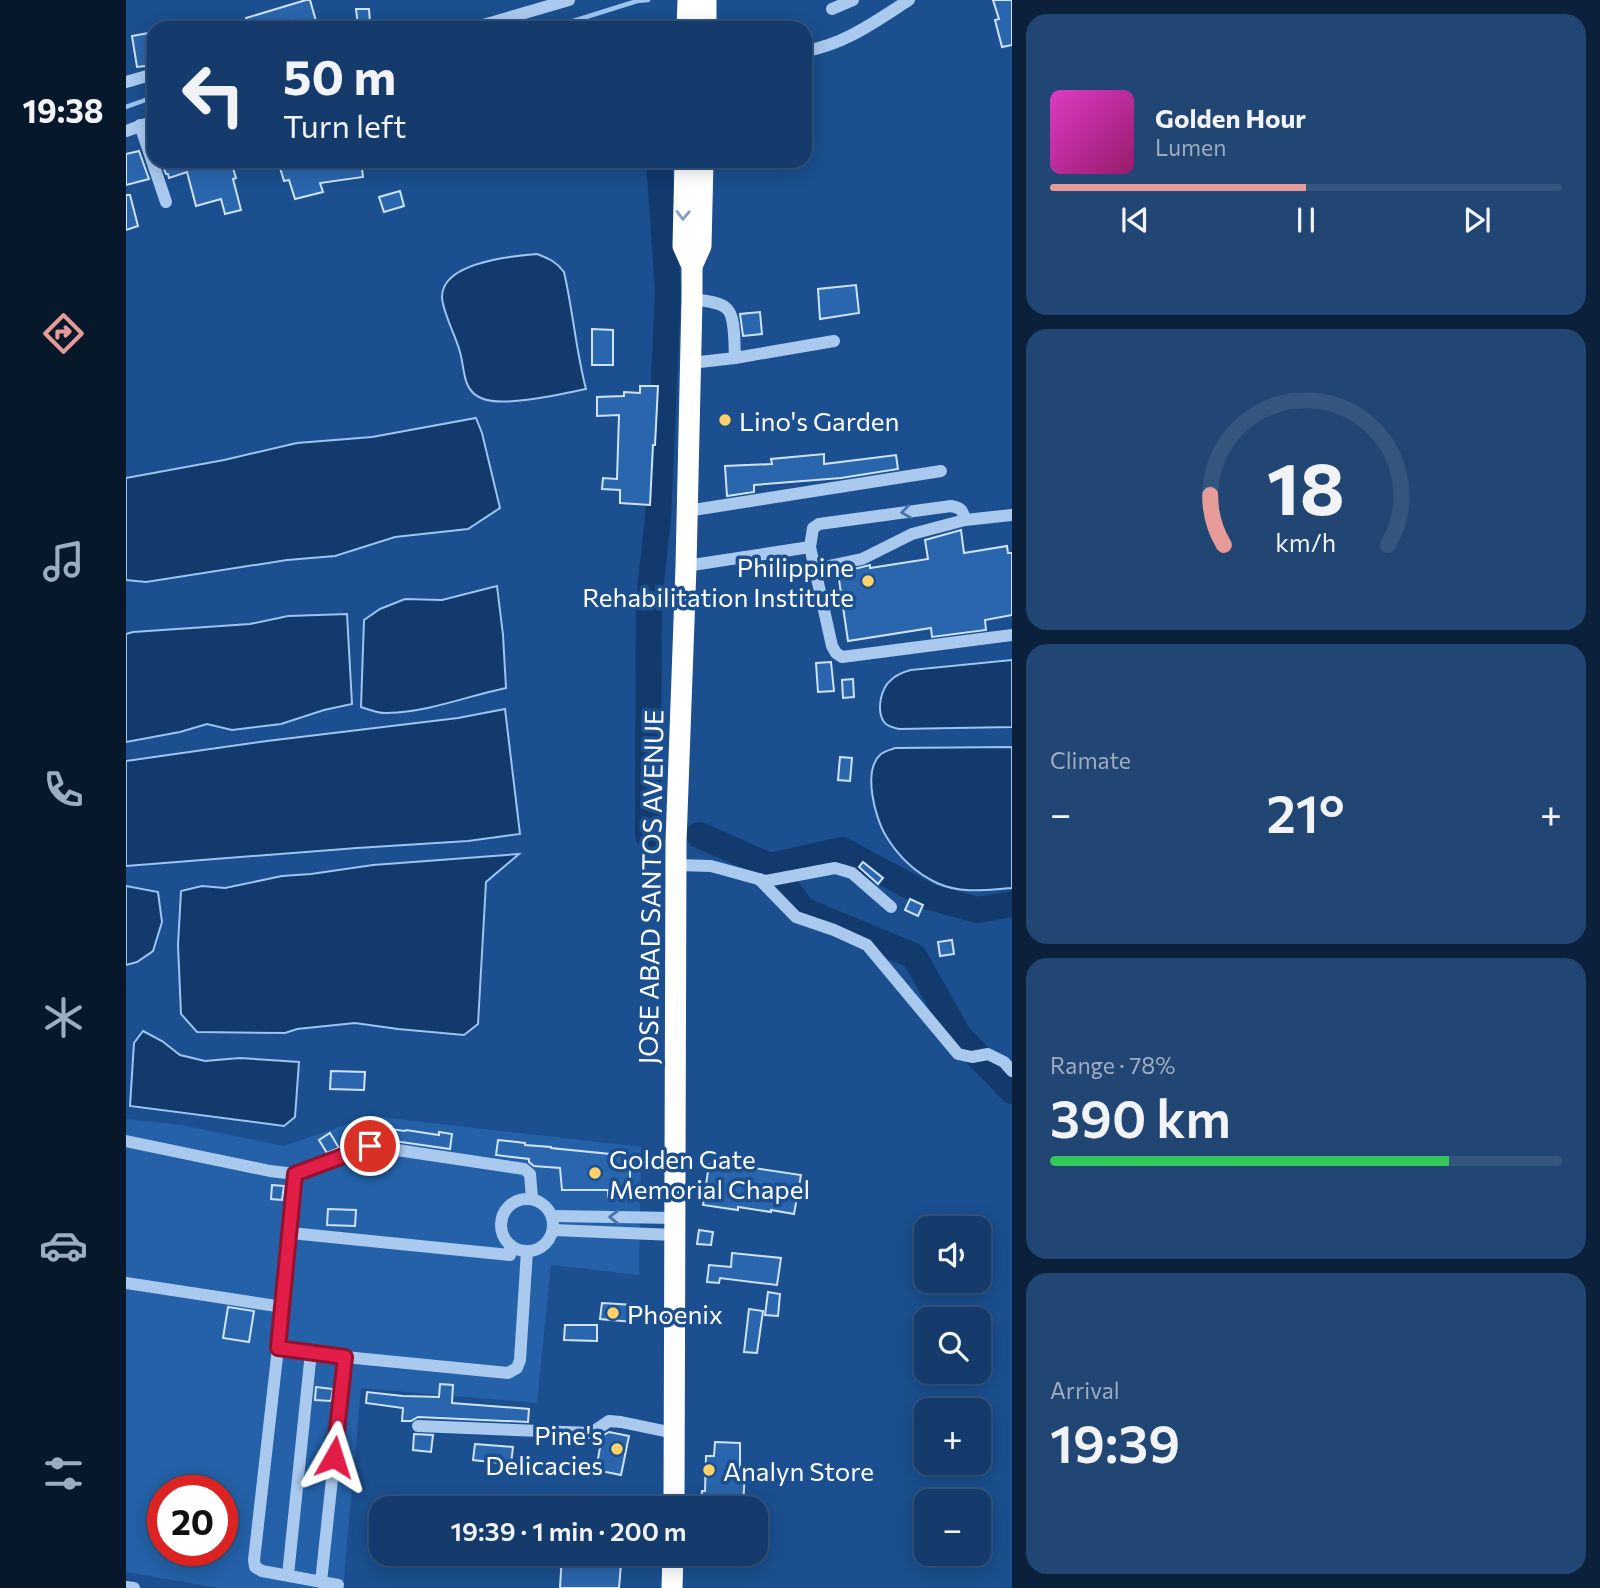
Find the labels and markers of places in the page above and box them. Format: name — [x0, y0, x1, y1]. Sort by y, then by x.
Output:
place label: Lino's Garden — [739, 405, 899, 436]
marker: Lino's Garden — [717, 412, 733, 428]
place label: Philippine Rehabilitation Institute — [582, 551, 854, 612]
marker: Philippine Rehabilitation Institute — [860, 573, 876, 589]
pin — [340, 1116, 400, 1176]
place label: Golden Gate Memorial Chapel — [609, 1143, 810, 1204]
marker: Golden Gate Memorial Chapel — [587, 1165, 603, 1181]
place label: Phoenix — [627, 1298, 723, 1329]
marker: Phoenix — [605, 1305, 621, 1321]
place label: Pine's Delicacies — [485, 1419, 603, 1480]
marker: Pine's Delicacies — [609, 1441, 625, 1457]
place label: Analyn Store — [723, 1455, 874, 1486]
marker: Analyn Store — [701, 1462, 717, 1478]

